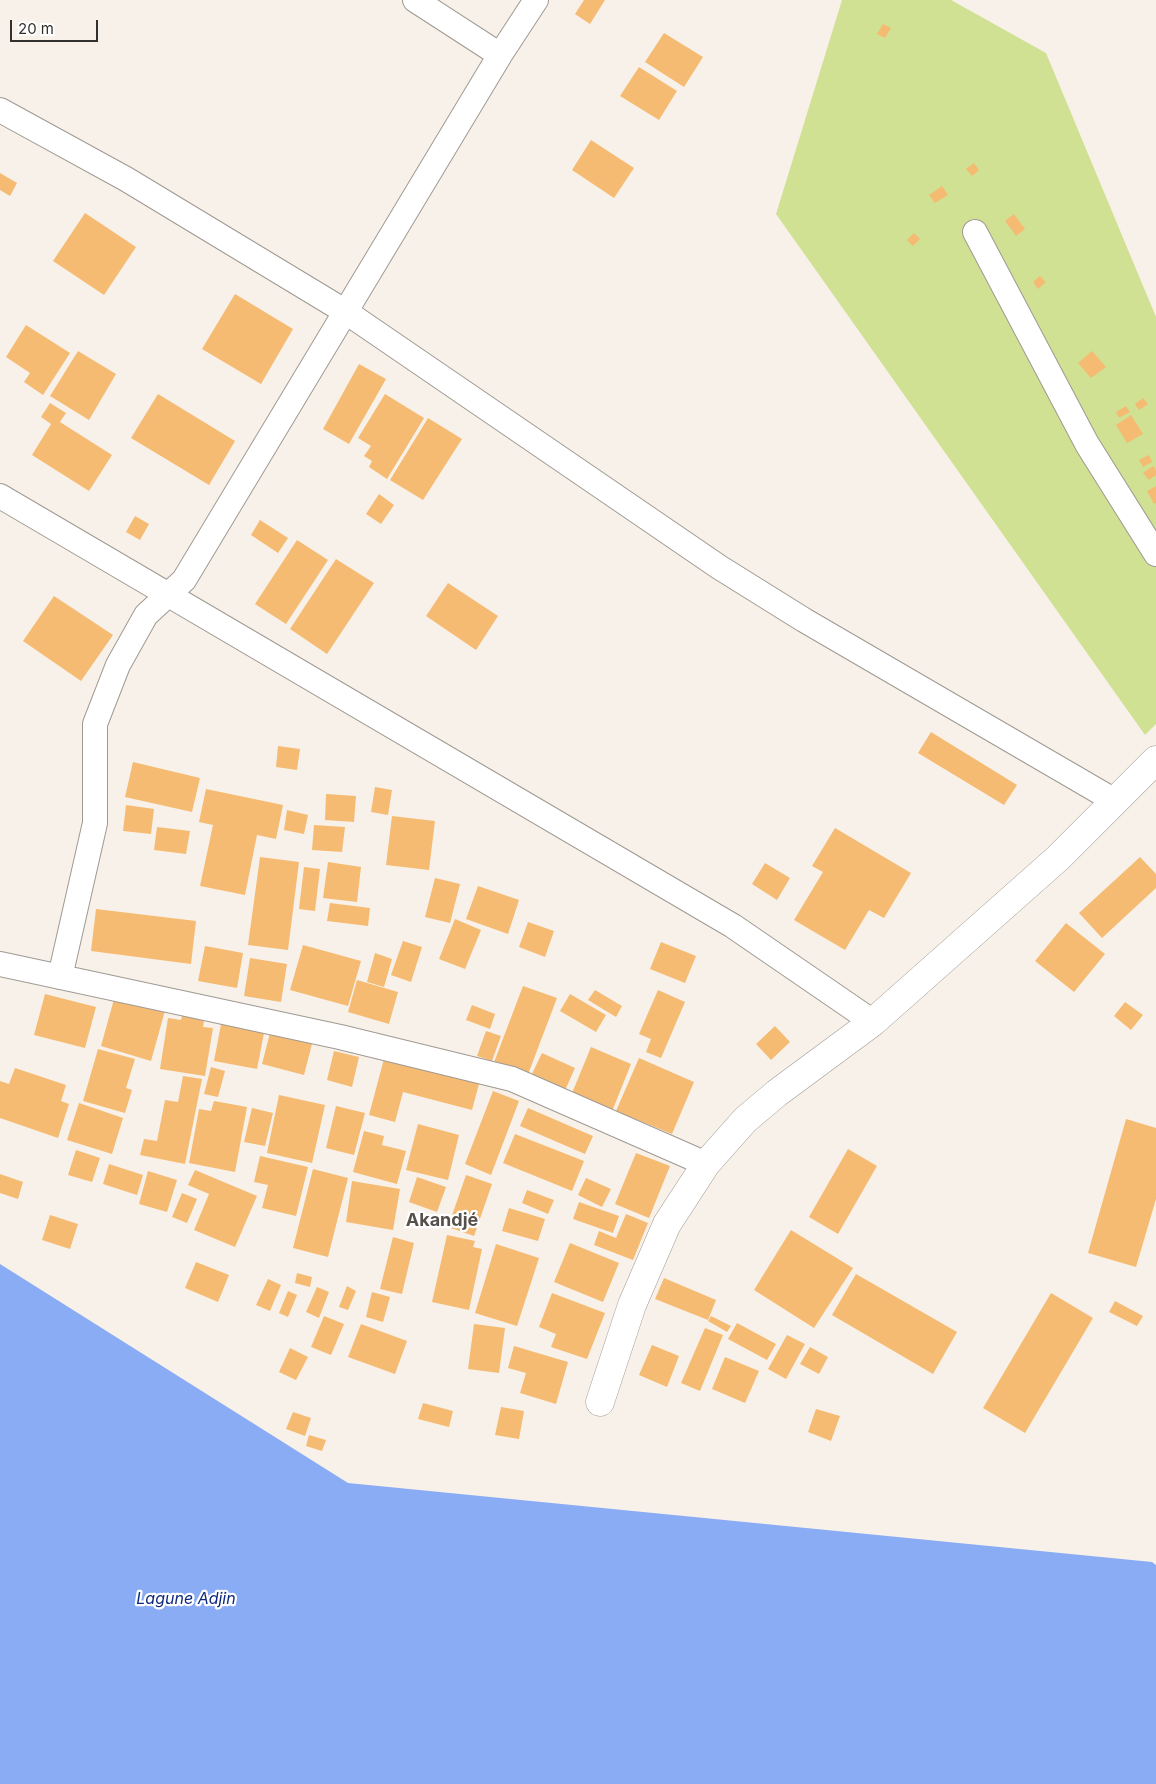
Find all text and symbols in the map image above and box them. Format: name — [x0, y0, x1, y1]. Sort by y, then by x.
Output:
scale bar — [12, 10, 100, 42]
text: 20 m — [18, 19, 54, 38]
district label: Akandjé — [406, 1210, 478, 1232]
water label: Lagune Adjin — [136, 1589, 236, 1609]

